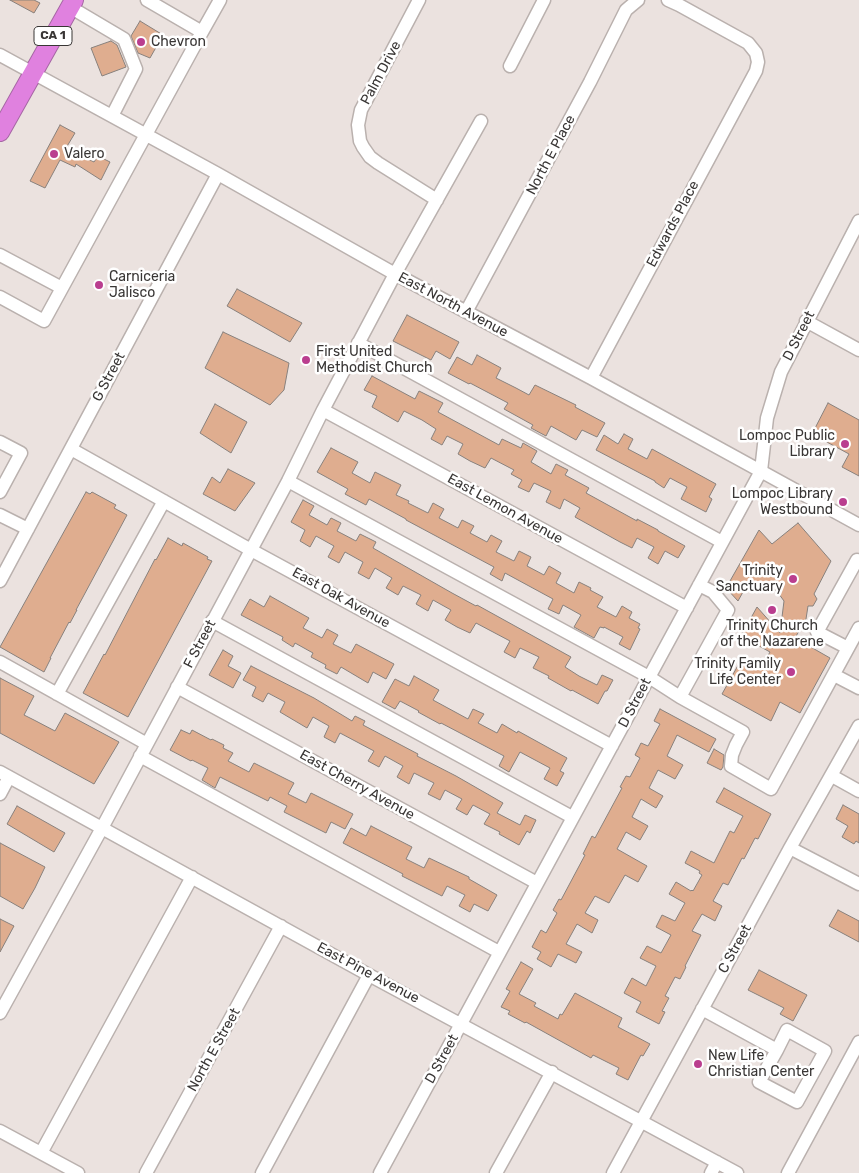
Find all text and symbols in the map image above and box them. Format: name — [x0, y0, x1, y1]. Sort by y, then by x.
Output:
road number: CA 1 — [34, 27, 72, 46]
place label: Chevron — [151, 34, 206, 50]
marker: Chevron — [135, 36, 147, 48]
street label: Palm Drive — [357, 38, 405, 108]
street label: North E Place — [523, 112, 579, 198]
place label: Valero — [64, 146, 105, 162]
marker: Valero — [48, 148, 60, 160]
street label: Edwards Place — [643, 178, 703, 270]
place label: Carniceria Jalisco — [109, 269, 175, 302]
street label: East North Avenue — [395, 269, 511, 341]
marker: Carniceria Jalisco — [93, 279, 105, 291]
street label: D Street — [779, 308, 819, 364]
place label: First United Methodist Church — [316, 344, 432, 377]
street label: G Street — [89, 349, 129, 405]
marker: First United Methodist Church — [300, 354, 312, 366]
place label: Lompoc Public Library — [739, 428, 835, 461]
marker: Lompoc Public Library — [839, 438, 851, 450]
street label: East Lemon Avenue — [444, 470, 566, 548]
place label: Lompoc Library Westbound — [732, 486, 833, 518]
marker: Lompoc Library Westbound — [837, 496, 849, 508]
place label: Trinity Sanctuary — [716, 563, 783, 596]
street label: East Oak Avenue — [289, 564, 393, 632]
marker: Trinity Sanctuary — [787, 573, 799, 585]
marker: Trinity Church of the Nazarene — [766, 604, 778, 616]
street label: F Street — [180, 617, 220, 671]
place label: Trinity Church of the Nazarene — [720, 618, 824, 650]
place label: Trinity Family Life Center — [694, 656, 781, 689]
marker: Trinity Family Life Center — [785, 666, 797, 678]
street label: D Street — [615, 675, 655, 731]
street label: East Cherry Avenue — [297, 746, 417, 824]
street label: C Street — [715, 922, 755, 976]
street label: East Pine Avenue — [314, 939, 422, 1007]
street label: North E Street — [184, 1005, 244, 1095]
street label: D Street — [422, 1032, 462, 1086]
place label: New Life Christian Center — [708, 1048, 814, 1080]
marker: New Life Christian Center — [692, 1058, 704, 1070]

